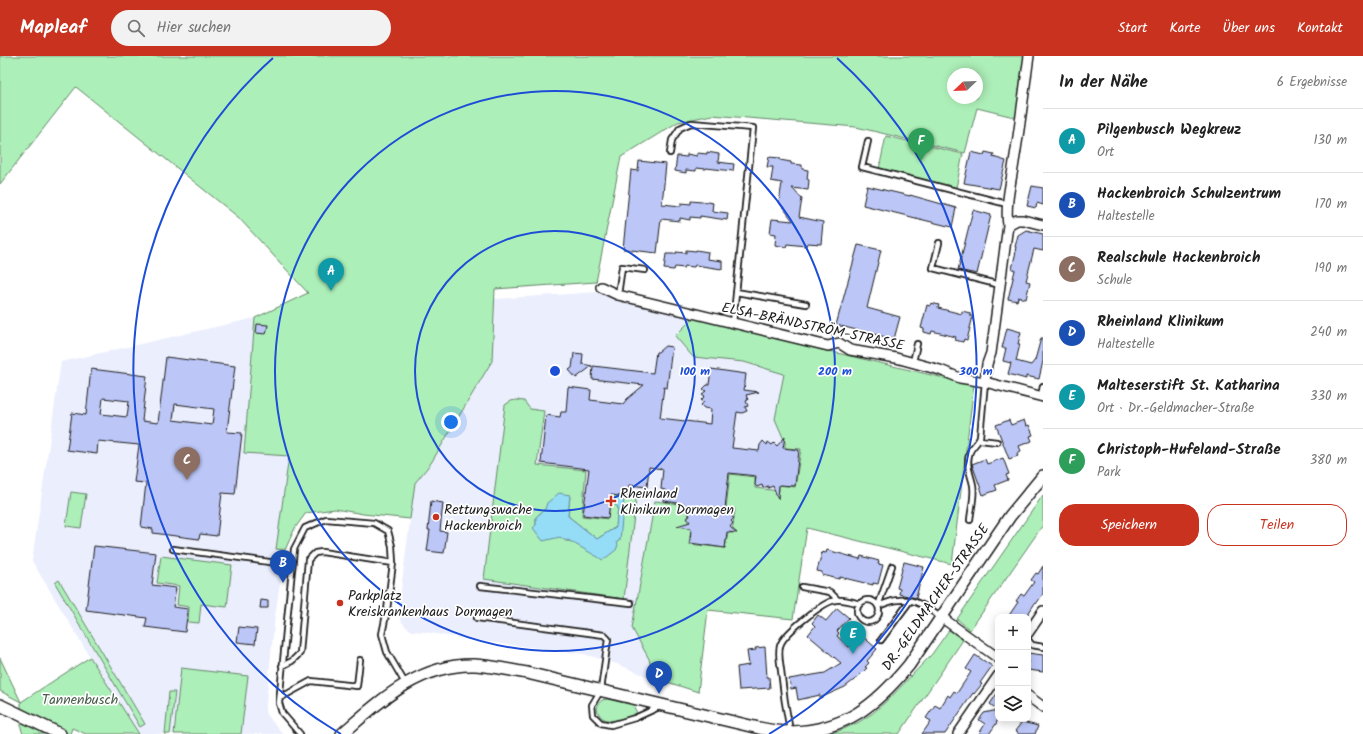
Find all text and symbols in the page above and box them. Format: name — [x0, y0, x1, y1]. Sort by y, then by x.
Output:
search box — [111, 10, 391, 46]
text: Mapleaf — [20, 13, 87, 43]
text: Hier suchen — [157, 16, 231, 40]
icon: search — [125, 17, 147, 39]
text: Start — [1118, 17, 1147, 39]
text: Karte — [1169, 17, 1201, 39]
text: Über uns — [1223, 17, 1275, 39]
text: Kontakt — [1297, 17, 1343, 39]
north arrow — [947, 68, 983, 104]
text: In der Nähe — [1059, 69, 1148, 96]
text: 6 Ergebnisse — [1277, 72, 1347, 93]
text: Pilgenbusch Wegkreuz — [1097, 118, 1241, 142]
pin: F — [908, 128, 934, 161]
text: A — [1068, 130, 1076, 151]
text: 130 m — [1313, 130, 1347, 151]
text: Ort — [1097, 142, 1114, 163]
text: Hackenbroich Schulzentrum — [1097, 182, 1281, 206]
text: B — [1068, 194, 1076, 215]
text: 170 m — [1315, 194, 1347, 215]
text: Haltestelle — [1097, 206, 1155, 227]
text: Realschule Hackenbroich — [1097, 246, 1260, 270]
pin: A — [318, 258, 344, 291]
text: C — [1068, 258, 1076, 279]
text: 190 m — [1315, 258, 1347, 279]
text: Schule — [1097, 270, 1132, 291]
street label: ELSA-BRÄNDSTRÖM-STRASSE — [719, 297, 907, 357]
text: Rheinland Klinikum — [1097, 310, 1224, 334]
text: D — [1068, 322, 1076, 343]
text: 240 m — [1310, 322, 1347, 343]
text: Haltestelle — [1097, 334, 1155, 355]
text: 100 m — [680, 362, 710, 381]
text: 200 m — [818, 362, 852, 381]
text: 300 m — [958, 362, 993, 381]
centre of rings — [548, 364, 562, 378]
text: Malteserstift St. Katharina — [1097, 374, 1280, 398]
text: E — [1068, 386, 1076, 407]
text: 330 m — [1310, 386, 1347, 407]
text: Ort · Dr.-Geldmacher-Straße — [1097, 398, 1254, 419]
your location — [441, 412, 461, 432]
text: Christoph-Hufeland-Straße — [1097, 438, 1280, 462]
pin: C — [174, 447, 200, 480]
text: F — [1068, 450, 1076, 471]
text: 380 m — [1310, 450, 1347, 471]
text: Park — [1097, 462, 1121, 483]
place label: Rheinland Klinikum Dormagen — [620, 483, 734, 521]
marker: Rheinland Klinikum Dormagen — [605, 495, 617, 507]
place label: Rettungswache Hackenbroich — [444, 499, 533, 537]
button: Speichern — [1059, 504, 1199, 546]
button: Teilen — [1207, 504, 1347, 546]
marker: Rettungswache Hackenbroich — [431, 512, 441, 522]
street label: DR.-GELDMACHER-STRASSE — [877, 519, 996, 676]
pin: B — [270, 550, 296, 583]
place label: Parkplatz Kreiskrankenhaus Dormagen — [348, 585, 513, 623]
marker: Parkplatz Kreiskrankenhaus Dormagen — [335, 598, 345, 608]
map controls — [995, 614, 1031, 722]
button: + — [995, 614, 1031, 650]
pin: E — [840, 621, 866, 654]
button: − — [995, 650, 1031, 686]
pin: D — [646, 661, 672, 694]
button: layers — [995, 686, 1031, 722]
park label: Tannenbusch — [42, 689, 118, 711]

